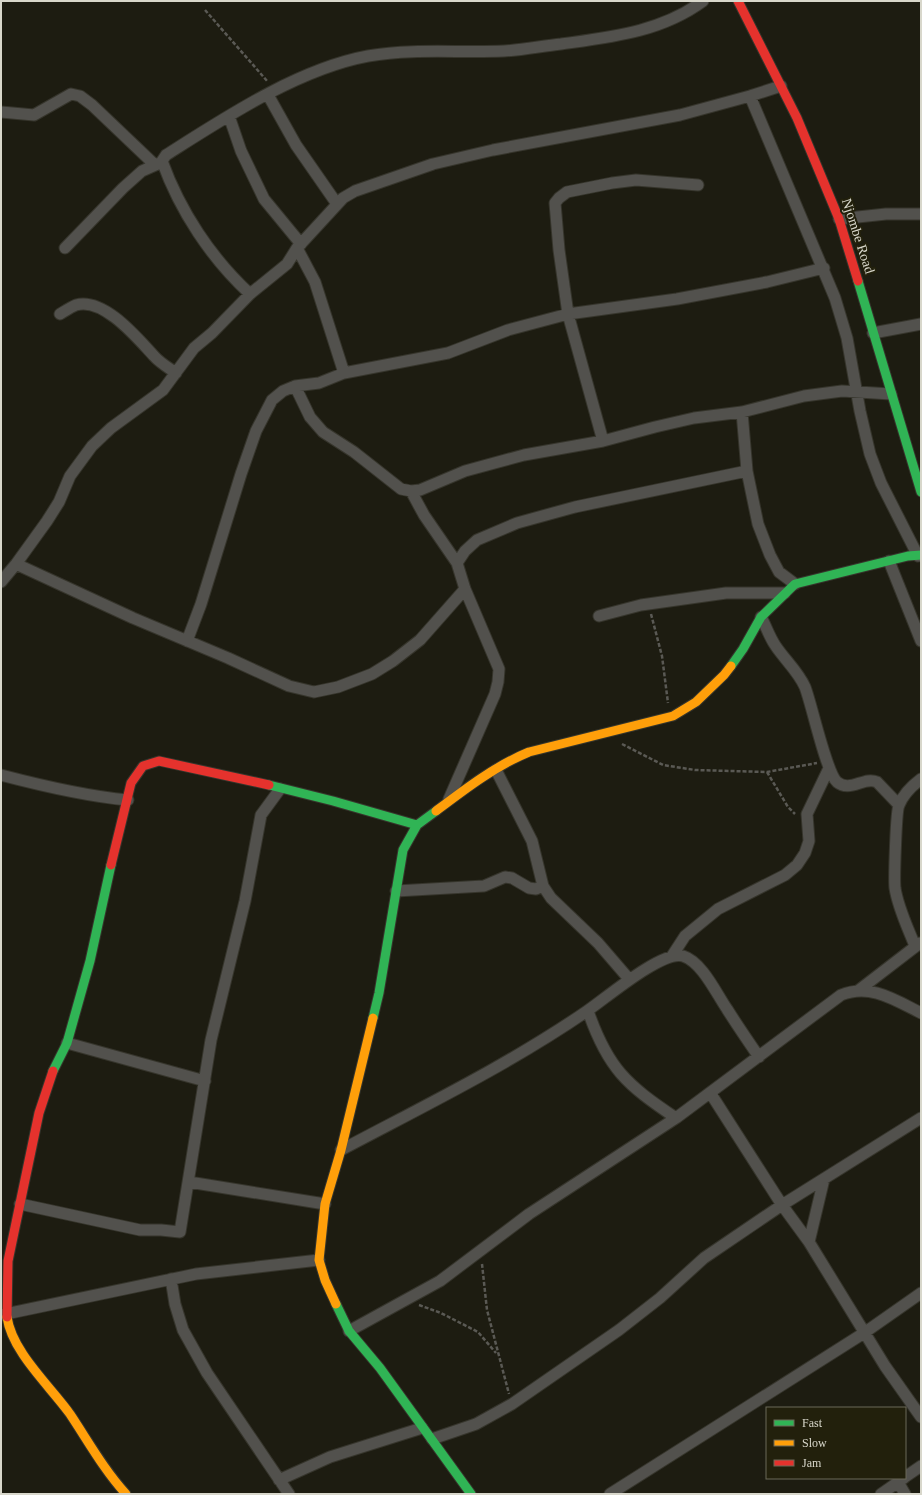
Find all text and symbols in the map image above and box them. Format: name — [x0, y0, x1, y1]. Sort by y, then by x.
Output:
street label: Njombe Road — [839, 197, 877, 275]
legend — [766, 1407, 906, 1479]
text: Fast — [802, 1416, 823, 1430]
text: Slow — [802, 1436, 827, 1450]
text: Jam — [802, 1456, 822, 1470]

